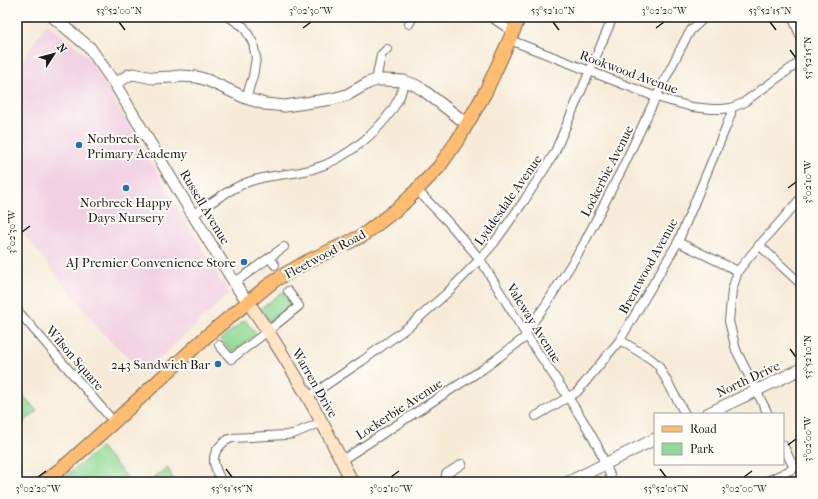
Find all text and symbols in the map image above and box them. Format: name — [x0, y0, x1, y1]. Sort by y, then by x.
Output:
text: 53°52'00"N — [96, 5, 143, 17]
text: 3°02'30"W — [289, 5, 334, 17]
text: 53°52'10"N — [531, 5, 575, 17]
text: 3°02'20"W — [642, 5, 688, 17]
text: 53°52'15"N — [748, 5, 792, 17]
north arrow — [34, 34, 74, 74]
text: 53°52'15"N — [802, 36, 814, 80]
text: N — [54, 41, 70, 56]
street label: Rookwood Avenue — [578, 47, 681, 97]
street label: Lockerbie Avenue — [578, 122, 637, 219]
place label: Norbreck Primary Academy — [87, 131, 188, 161]
marker: Norbreck Primary Academy — [74, 140, 84, 150]
street label: Lyddesdale Avenue — [471, 151, 545, 248]
text: 3°02'10"W — [802, 159, 814, 204]
street label: Russell Avenue — [177, 167, 233, 248]
marker: Norbreck Happy Days Nursery — [121, 183, 131, 193]
place label: Norbreck Happy Days Nursery — [80, 195, 173, 225]
text: 3°02'30"W — [6, 209, 18, 254]
street label: Brentwood Avenue — [616, 215, 681, 316]
street label: Fleetwood Road — [282, 226, 369, 282]
place label: AJ Premier Convenience Store — [65, 255, 237, 270]
marker: AJ Premier Convenience Store — [239, 257, 249, 267]
street label: Valeway Avenue — [503, 280, 565, 366]
street label: Wilson Square — [42, 322, 107, 394]
text: 53°52'10"N — [802, 335, 814, 379]
street label: Warren Drive — [289, 345, 341, 421]
place label: 243 Sandwich Bar — [111, 357, 210, 372]
street label: North Drive — [714, 358, 783, 400]
marker: 243 Sandwich Bar — [213, 359, 223, 369]
street label: Lockerbie Avenue — [353, 375, 446, 443]
legend — [654, 413, 784, 465]
text: 3°02'00"W — [802, 415, 814, 462]
text: Road — [690, 422, 717, 436]
text: Park — [690, 442, 715, 456]
text: 3°02'20"W — [16, 483, 62, 495]
text: 53°51'55"N — [211, 483, 253, 495]
text: 3°02'10"W — [369, 483, 414, 495]
text: 53°52'05"N — [644, 483, 689, 495]
text: 3°02'00"W — [721, 483, 768, 495]

